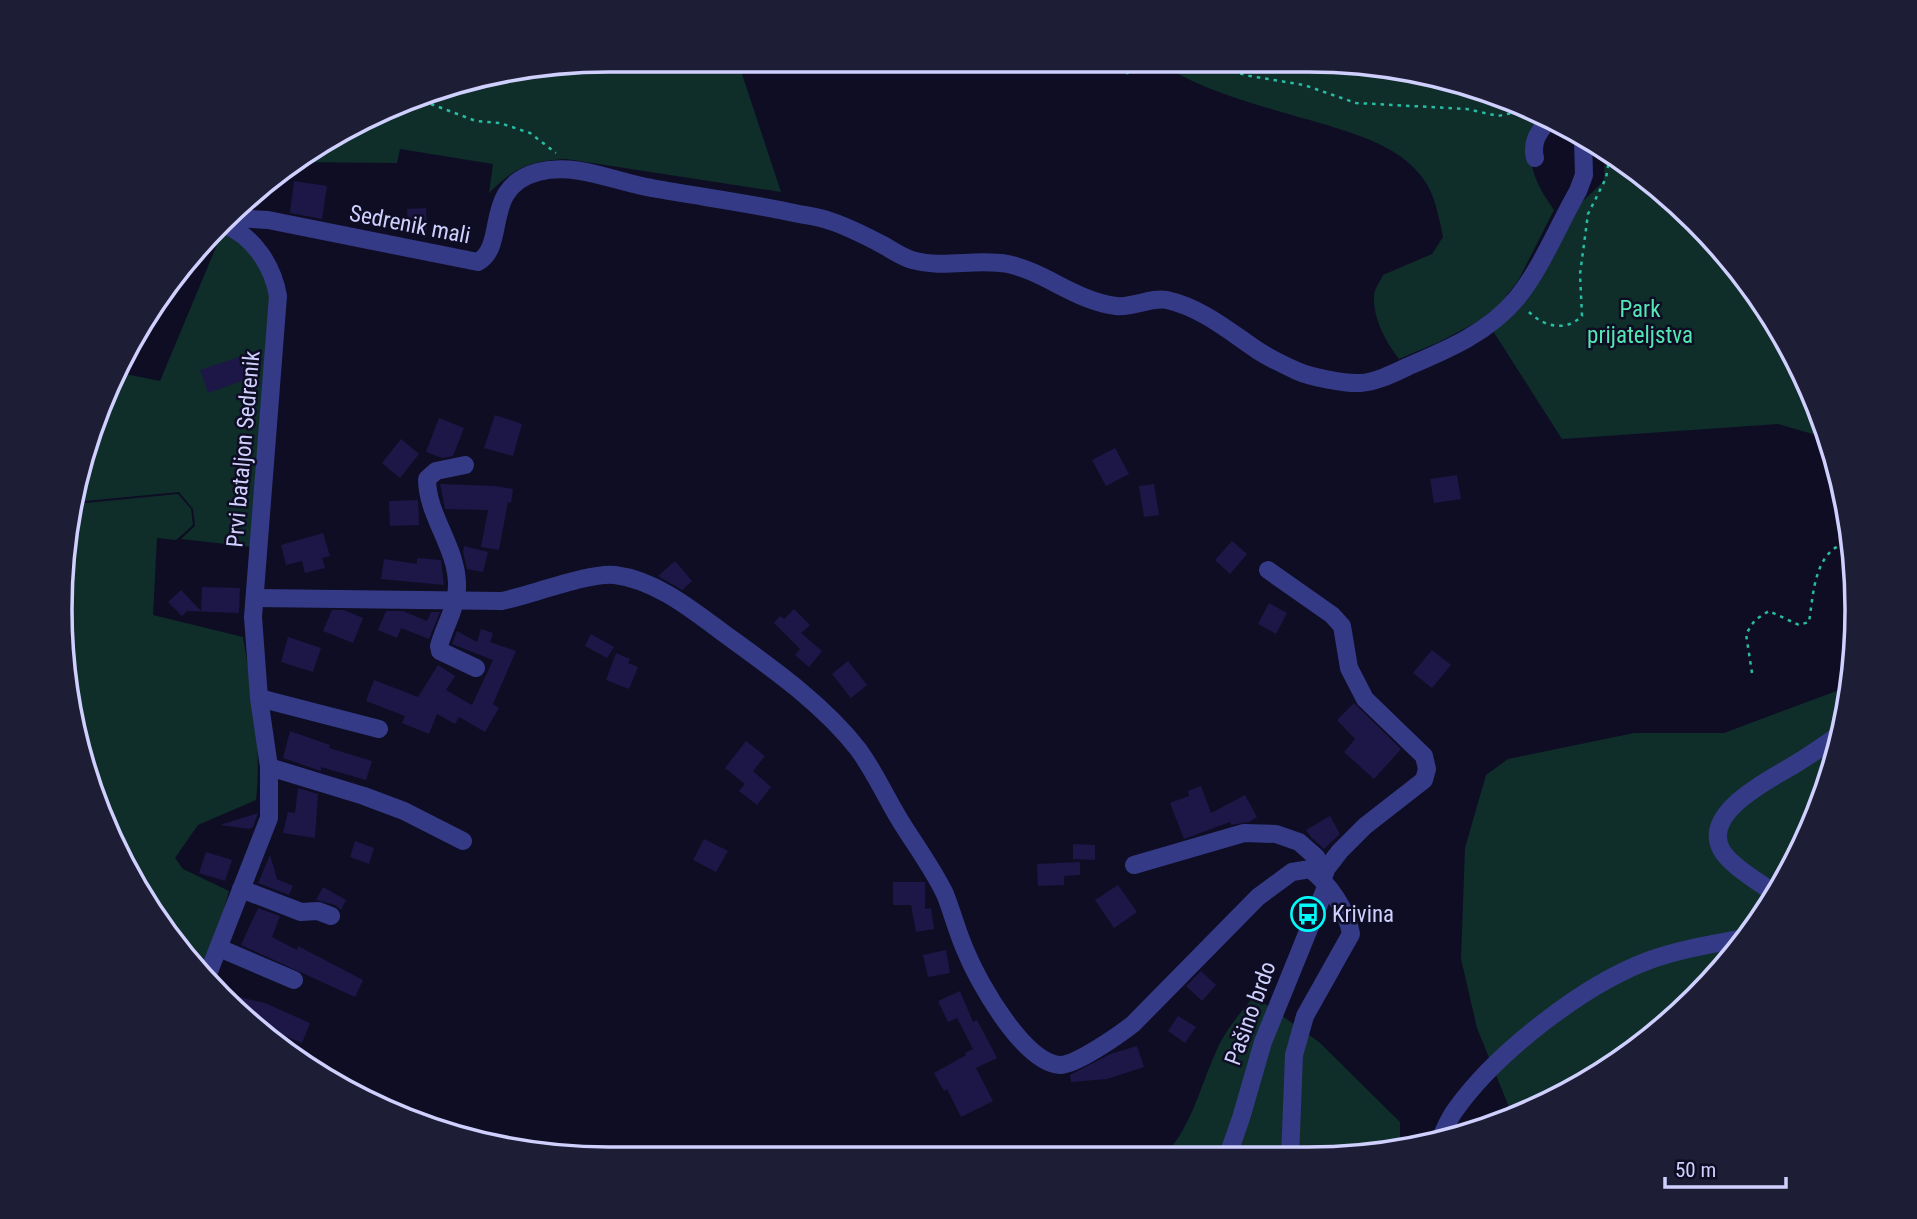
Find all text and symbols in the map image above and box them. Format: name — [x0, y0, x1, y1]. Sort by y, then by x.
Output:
street label: Sedrenik mali — [347, 200, 473, 249]
park label: Park prijateljstva — [1587, 296, 1693, 349]
street label: Prvi bataljon Sedrenik — [221, 349, 266, 549]
bus stop icon: Krivina — [1289, 895, 1327, 933]
place label: Krivina — [1332, 901, 1394, 928]
street label: Pašino brdo — [1219, 958, 1282, 1069]
scale bar — [1665, 1146, 1786, 1190]
text: 50 m — [1675, 1158, 1716, 1182]

